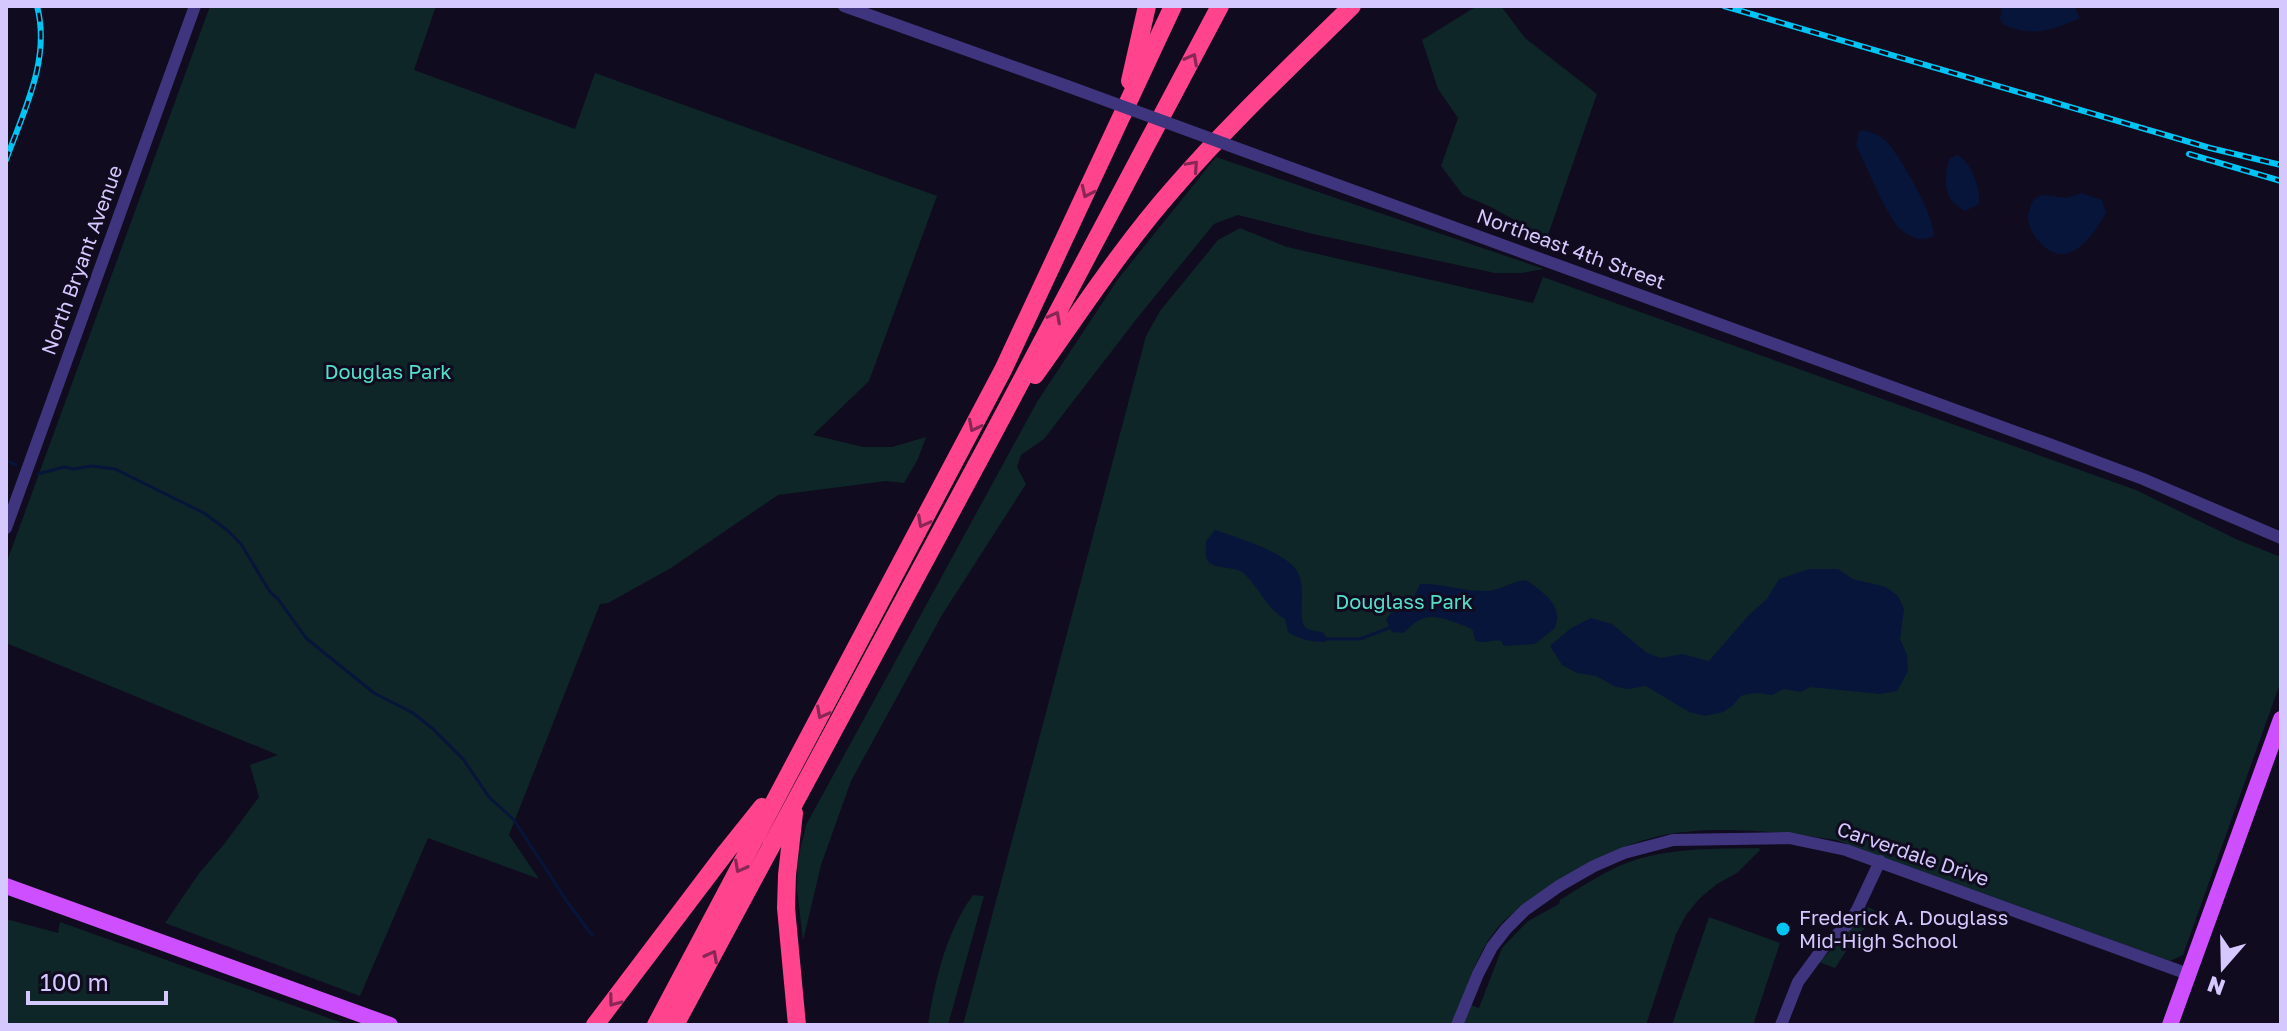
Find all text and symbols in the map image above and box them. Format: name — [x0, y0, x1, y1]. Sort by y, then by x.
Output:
one-way arrow — [1182, 53, 1197, 68]
one-way arrow — [1183, 161, 1198, 176]
street label: North Bryant Avenue — [36, 162, 127, 358]
one-way arrow — [1081, 184, 1097, 198]
street label: Northeast 4th Street — [1474, 203, 1669, 293]
one-way arrow — [1045, 311, 1060, 326]
park label: Douglas Park — [325, 359, 452, 383]
one-way arrow — [968, 418, 984, 433]
one-way arrow — [918, 514, 933, 529]
park label: Douglass Park — [1335, 589, 1473, 613]
one-way arrow — [816, 705, 831, 719]
street label: Carverdale Drive — [1834, 816, 1993, 890]
one-way arrow — [734, 859, 749, 874]
place label: Frederick A. Douglass Mid-High School — [1799, 905, 2008, 952]
marker: Frederick A. Douglass Mid-High School — [1774, 920, 1792, 938]
north arrow — [2183, 927, 2263, 1007]
one-way arrow — [702, 950, 717, 965]
scale bar — [28, 955, 166, 1005]
text: 100 m — [40, 967, 109, 996]
text: N — [2204, 971, 2228, 1002]
one-way arrow — [609, 992, 623, 1007]

